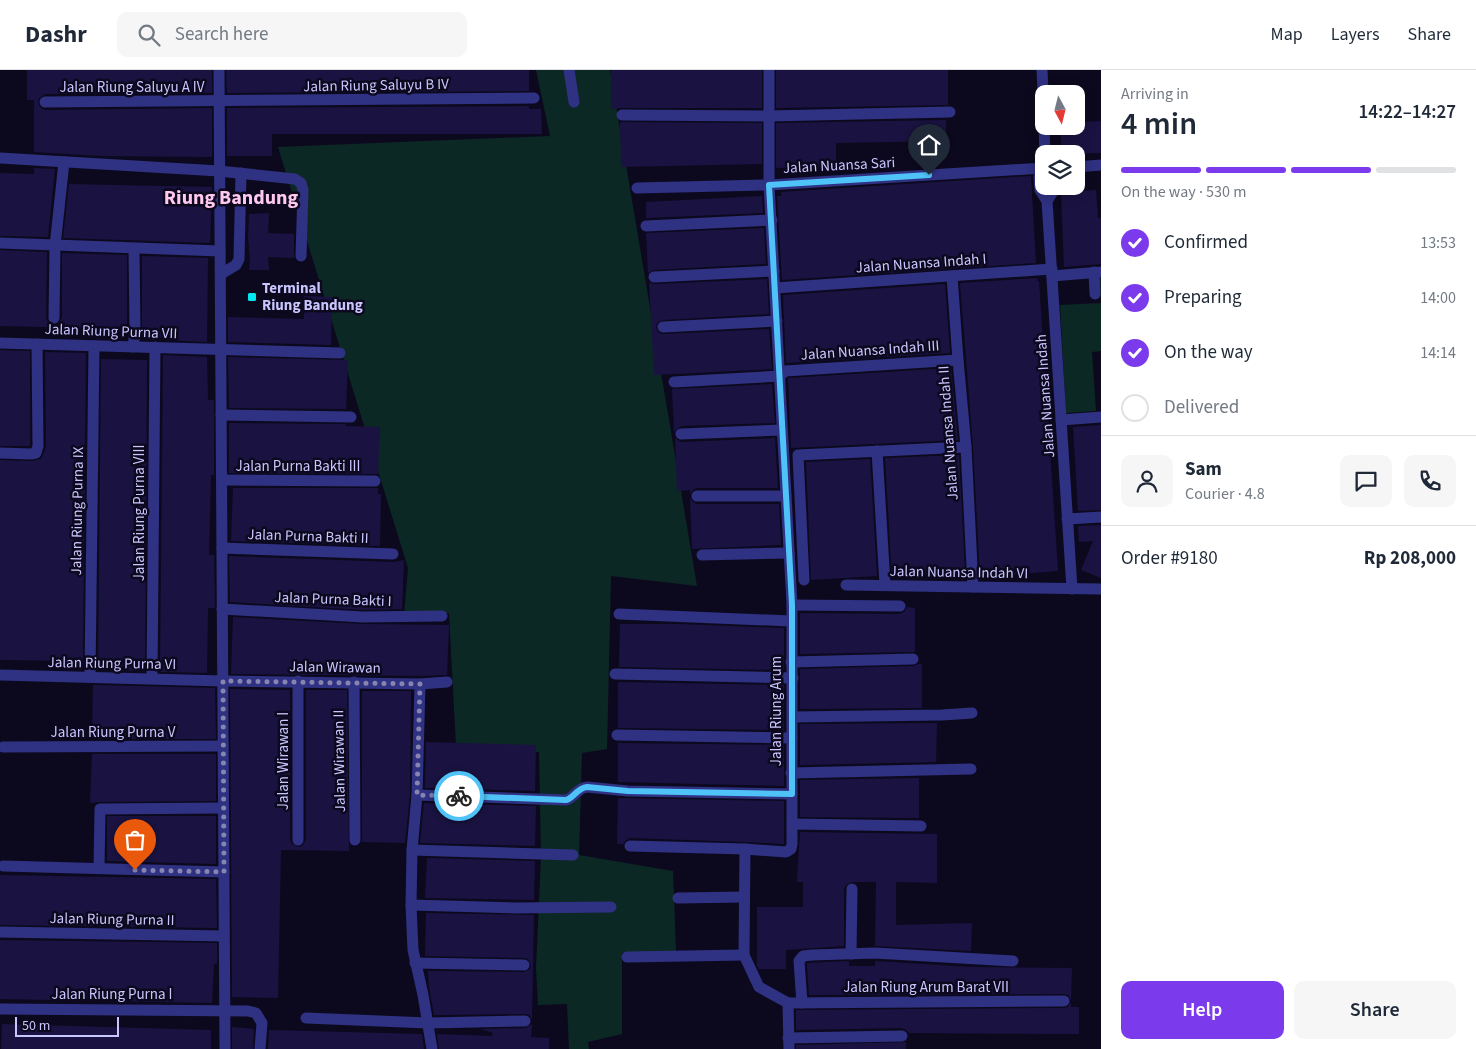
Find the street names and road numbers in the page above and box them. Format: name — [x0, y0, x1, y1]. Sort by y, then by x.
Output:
street label: Jalan Riung Saluyu B IV — [303, 74, 449, 97]
street label: Jalan Riung Saluyu A IV — [59, 77, 205, 98]
street label: Jalan Nuansa Sari — [782, 152, 896, 179]
street label: Jalan Nuansa Indah I — [855, 248, 987, 279]
street label: Jalan Riung Purna VII — [44, 319, 178, 344]
street label: Jalan Nuansa Indah — [1031, 333, 1060, 459]
street label: Jalan Nuansa Indah III — [800, 335, 940, 366]
street label: Jalan Nuansa Indah II — [933, 365, 964, 501]
street label: Jalan Riung Purna VIII — [129, 445, 150, 581]
street label: Jalan Riung Purna IX — [66, 446, 89, 576]
street label: Jalan Purna Bakti III — [235, 456, 361, 477]
street label: Jalan Purna Bakti II — [247, 524, 369, 549]
street label: Jalan Nuansa Indah VI — [889, 561, 1029, 584]
street label: Jalan Purna Bakti I — [274, 587, 392, 612]
street label: Jalan Riung Purna VI — [47, 652, 177, 675]
street label: Jalan Wirawan — [289, 656, 381, 679]
street label: Jalan Riung Arum — [766, 656, 787, 766]
street label: Jalan Wirawan II — [328, 710, 351, 812]
street label: Jalan Wirawan I — [273, 712, 294, 810]
street label: Jalan Riung Purna V — [51, 722, 176, 743]
street label: Jalan Riung Purna II — [49, 908, 175, 931]
street label: Jalan Riung Arum Barat VII — [843, 977, 1009, 998]
street label: Jalan Riung Purna I — [51, 984, 173, 1005]

